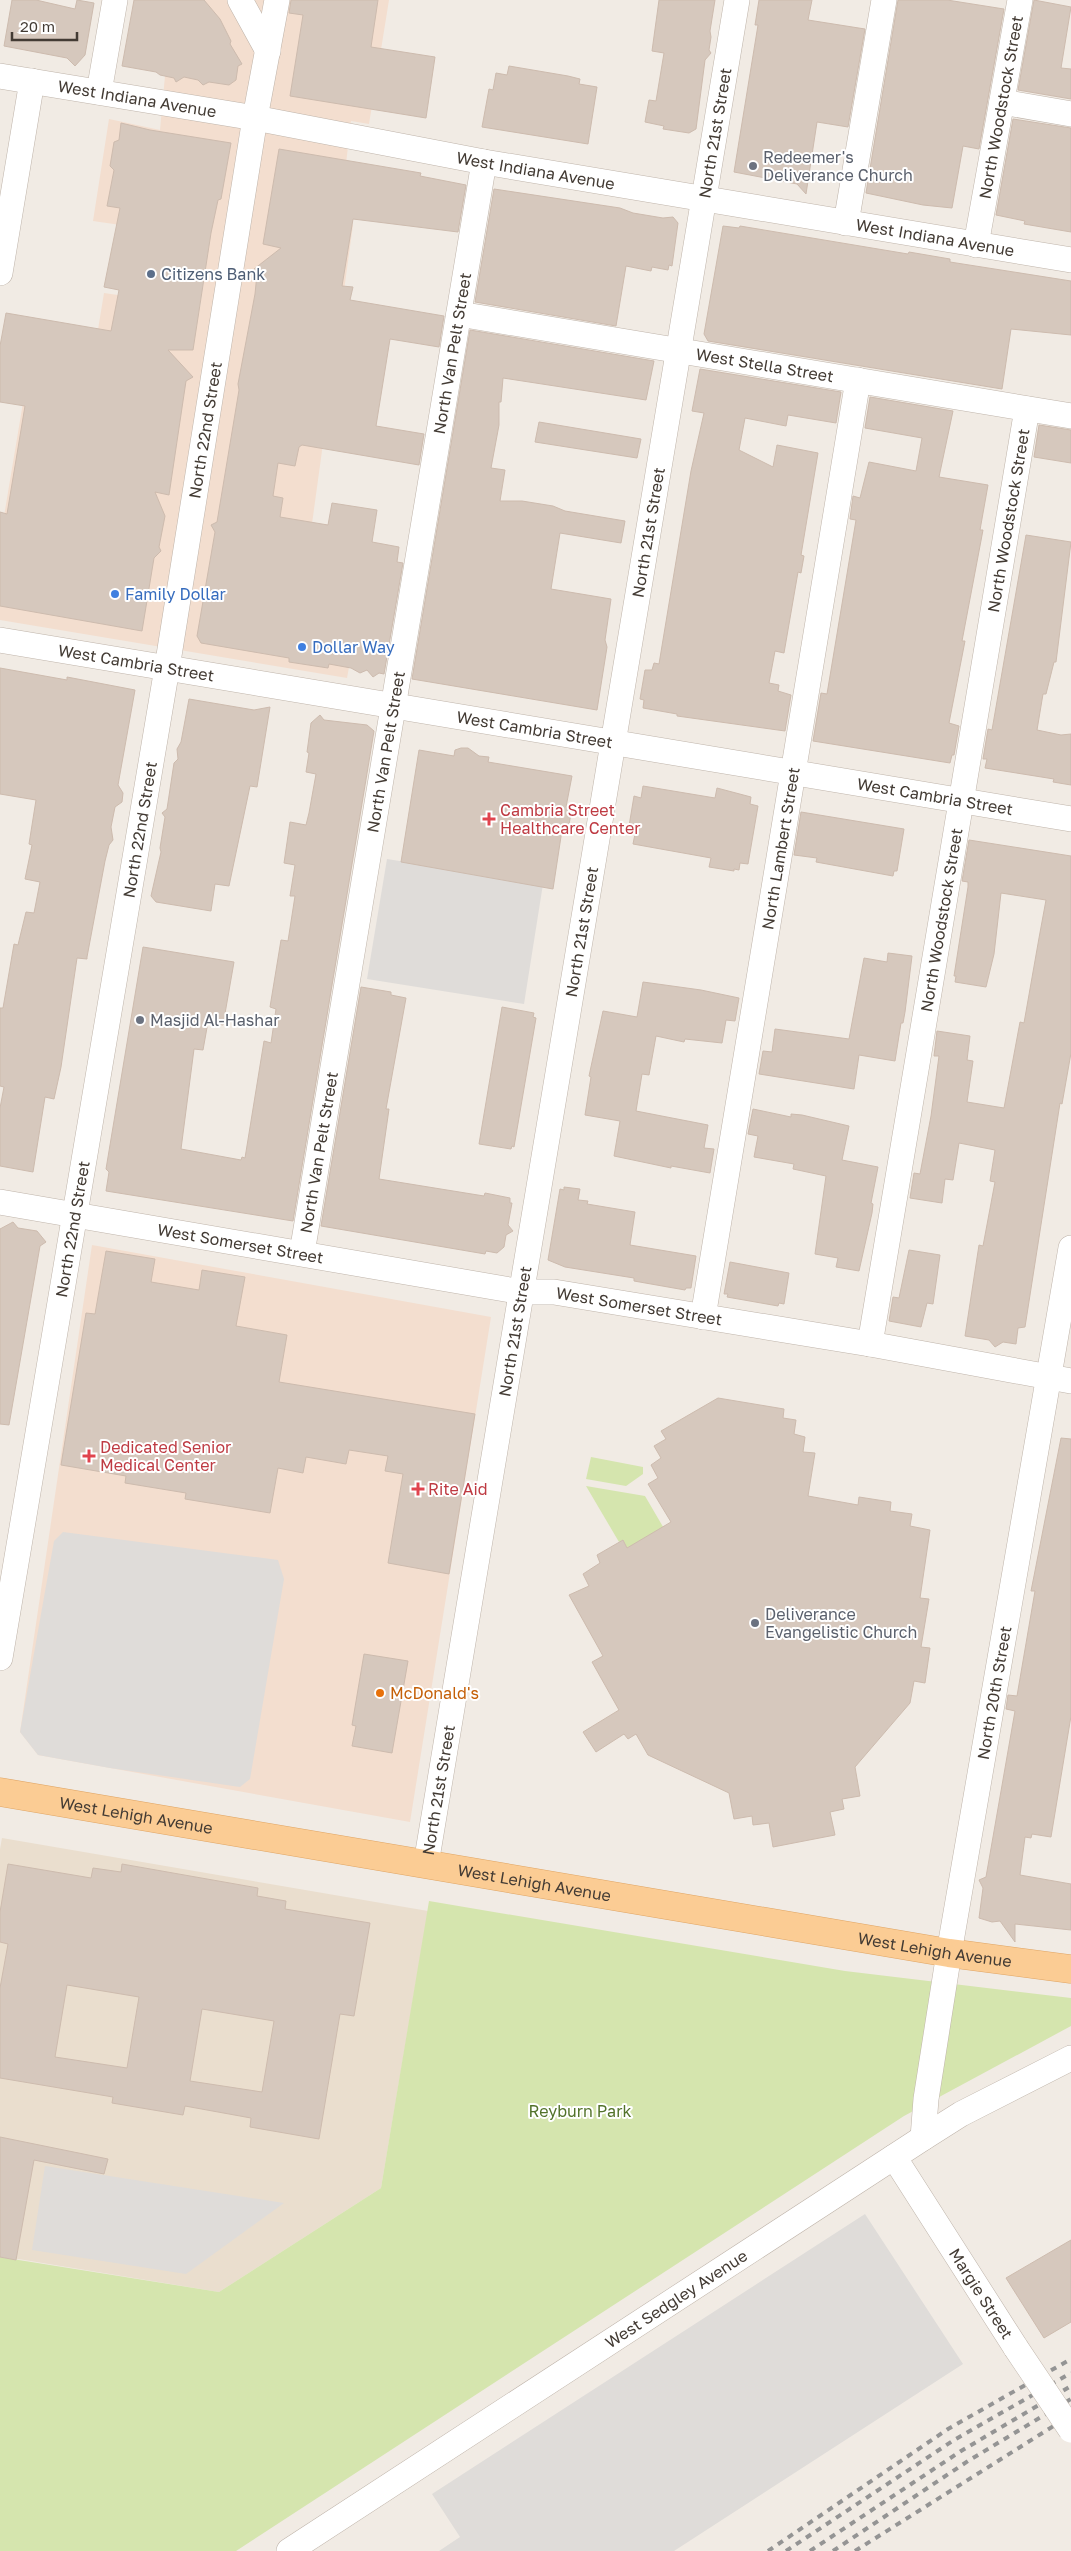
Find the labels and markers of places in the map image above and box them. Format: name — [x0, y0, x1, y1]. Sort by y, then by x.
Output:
place label: Redeemer's Deliverance Church — [763, 147, 913, 185]
marker: Redeemer's Deliverance Church — [747, 160, 759, 172]
place label: Citizens Bank — [161, 264, 265, 284]
marker: Citizens Bank — [145, 268, 157, 280]
place label: Family Dollar — [125, 584, 226, 604]
marker: Family Dollar — [109, 588, 121, 600]
place label: Dollar Way — [312, 637, 395, 657]
marker: Dollar Way — [296, 641, 308, 653]
place label: Cambria Street Healthcare Center — [500, 800, 640, 838]
marker: Cambria Street Healthcare Center — [482, 812, 496, 826]
place label: Masjid Al-Hashar — [150, 1010, 279, 1030]
marker: Masjid Al-Hashar — [134, 1014, 146, 1026]
place label: Dedicated Senior Medical Center — [100, 1437, 231, 1475]
marker: Dedicated Senior Medical Center — [82, 1449, 96, 1463]
place label: Rite Aid — [428, 1479, 488, 1499]
marker: Rite Aid — [412, 1483, 424, 1495]
place label: Deliverance Evangelistic Church — [765, 1604, 917, 1642]
marker: Deliverance Evangelistic Church — [749, 1617, 761, 1629]
place label: McDonald's — [390, 1683, 479, 1703]
marker: McDonald's — [374, 1687, 386, 1699]

